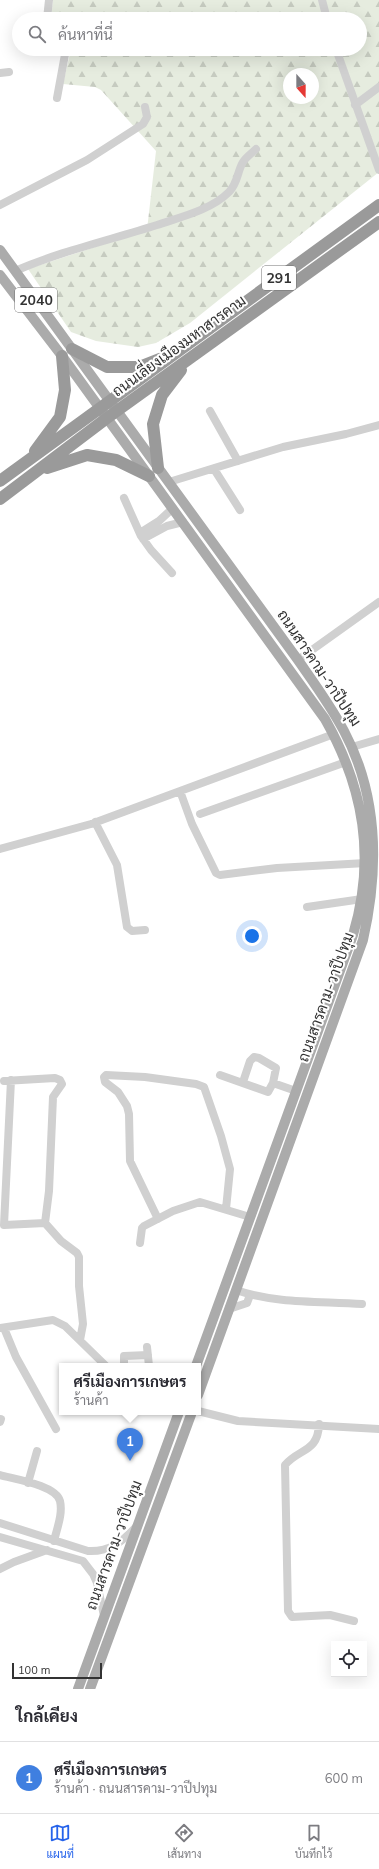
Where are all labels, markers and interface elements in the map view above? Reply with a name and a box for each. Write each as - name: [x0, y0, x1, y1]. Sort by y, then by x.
- search box: [12, 12, 367, 56]
- icon: search: [26, 23, 48, 45]
- text: ค้นหาที่นี่: [58, 25, 113, 44]
- north arrow: [283, 68, 319, 104]
- road number: 291: [262, 266, 296, 290]
- street label: ถนนเลี่ยงเมืองมหาสารคาม: [105, 287, 249, 401]
- road number: 2040: [15, 288, 57, 312]
- street label: ถนนสารคาม-วาปีปทุม: [272, 606, 366, 731]
- your location: [242, 926, 262, 946]
- street label: ถนนสารคาม-วาปีปทุม: [293, 929, 360, 1065]
- popup: [59, 1363, 201, 1415]
- text: ศรีเมืองการเกษตร: [74, 1372, 187, 1391]
- text: ร้านค้า: [74, 1392, 109, 1408]
- pin: 1: [117, 1428, 143, 1461]
- street label: ถนนสารคาม-วาปีปทุม: [81, 1477, 148, 1613]
- map controls: [331, 1641, 367, 1677]
- button: locate: [331, 1641, 367, 1677]
- scale bar: [12, 1661, 102, 1680]
- text: 100 m: [18, 1663, 50, 1677]
- text: ใกล้เคียง: [16, 1705, 78, 1726]
- text: ศรีเมืองการเกษตร: [54, 1760, 167, 1779]
- text: 1: [25, 1770, 33, 1786]
- text: 600 m: [325, 1770, 363, 1786]
- text: ร้านค้า · ถนนสารคาม-วาปีปทุม: [54, 1780, 217, 1796]
- tab: แผนที่: [47, 1822, 74, 1861]
- tab: เส้นทาง: [167, 1822, 202, 1861]
- tab: บันทึกไว้: [295, 1822, 332, 1861]

